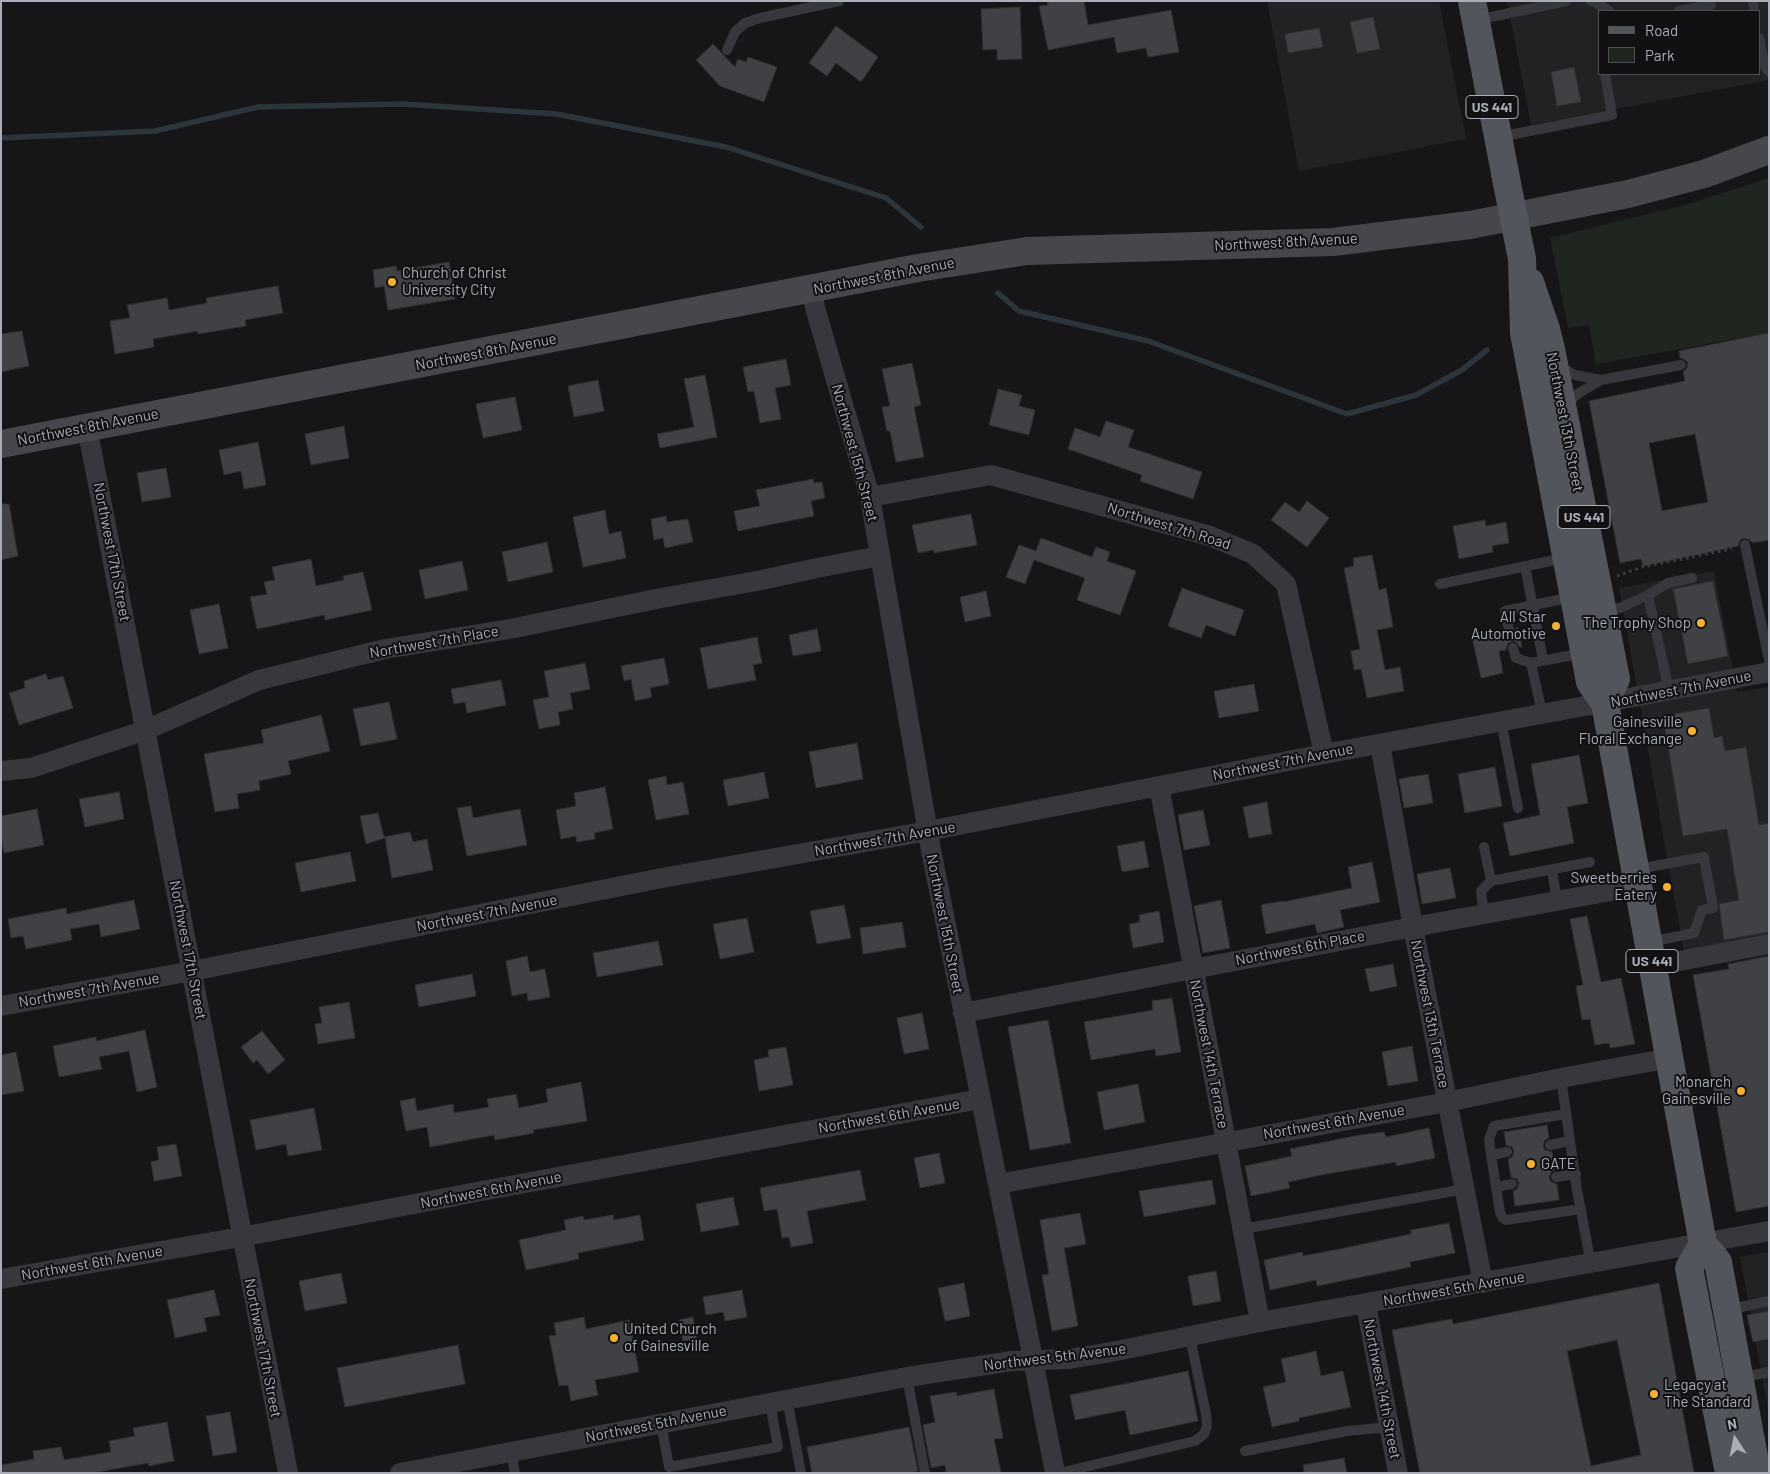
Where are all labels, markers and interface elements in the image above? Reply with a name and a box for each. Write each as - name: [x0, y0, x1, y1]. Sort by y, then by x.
- legend: [1598, 10, 1760, 75]
- text: Road: [1645, 21, 1678, 39]
- text: Park: [1645, 46, 1674, 64]
- road number: US 441: [1466, 95, 1518, 118]
- street label: Northwest 8th Avenue: [1214, 229, 1358, 255]
- street label: Northwest 8th Avenue: [812, 253, 956, 299]
- place label: Church of Christ University City: [402, 264, 507, 299]
- marker: Church of Christ University City: [386, 276, 398, 288]
- street label: Northwest 8th Avenue: [414, 329, 558, 375]
- street label: Northwest 13th Street: [1543, 351, 1587, 493]
- street label: Northwest 15th Street: [828, 382, 882, 524]
- street label: Northwest 8th Avenue: [16, 404, 160, 450]
- street label: Northwest 17th Street: [90, 481, 134, 623]
- street label: Northwest 7th Road: [1105, 499, 1233, 553]
- road number: US 441: [1558, 506, 1610, 528]
- place label: All Star Automotive: [1471, 608, 1546, 643]
- place label: The Trophy Shop: [1583, 614, 1691, 632]
- marker: The Trophy Shop: [1695, 617, 1707, 629]
- marker: All Star Automotive: [1550, 620, 1562, 632]
- street label: Northwest 7th Place: [368, 622, 500, 662]
- street label: Northwest 7th Avenue: [1609, 667, 1753, 711]
- place label: Gainesville Floral Exchange: [1579, 713, 1682, 748]
- marker: Gainesville Floral Exchange: [1686, 725, 1698, 737]
- street label: Northwest 7th Avenue: [1211, 740, 1355, 784]
- street label: Northwest 7th Avenue: [813, 818, 957, 860]
- street label: Northwest 15th Street: [923, 853, 967, 995]
- place label: Sweetberries Eatery: [1570, 869, 1657, 904]
- street label: Northwest 17th Street: [166, 879, 210, 1021]
- marker: Sweetberries Eatery: [1661, 881, 1673, 893]
- street label: Northwest 7th Avenue: [415, 891, 559, 935]
- street label: Northwest 6th Place: [1234, 927, 1366, 969]
- street label: Northwest 13th Terrace: [1407, 938, 1453, 1090]
- road number: US 441: [1626, 949, 1678, 972]
- street label: Northwest 7th Avenue: [17, 969, 161, 1011]
- street label: Northwest 14th Terrace: [1186, 978, 1232, 1130]
- place label: Monarch Gainesville: [1662, 1073, 1731, 1108]
- marker: Monarch Gainesville: [1735, 1085, 1747, 1097]
- street label: Northwest 6th Avenue: [817, 1095, 961, 1137]
- street label: Northwest 6th Avenue: [1262, 1101, 1406, 1143]
- place label: GATE: [1541, 1155, 1576, 1173]
- marker: GATE: [1525, 1158, 1537, 1170]
- street label: Northwest 6th Avenue: [419, 1167, 563, 1213]
- street label: Northwest 6th Avenue: [20, 1242, 164, 1284]
- street label: Northwest 5th Avenue: [1382, 1268, 1526, 1310]
- street label: Northwest 17th Street: [241, 1277, 285, 1419]
- street label: Northwest 14th Street: [1360, 1317, 1404, 1461]
- place label: United Church of Gainesville: [624, 1320, 717, 1355]
- marker: United Church of Gainesville: [608, 1332, 620, 1344]
- street label: Northwest 5th Avenue: [983, 1339, 1127, 1375]
- place label: Legacy at The Standard: [1664, 1376, 1751, 1411]
- marker: Legacy at The Standard: [1648, 1388, 1660, 1400]
- street label: Northwest 5th Avenue: [584, 1401, 728, 1447]
- north arrow: [1710, 1414, 1760, 1464]
- text: N: [1726, 1415, 1738, 1433]

